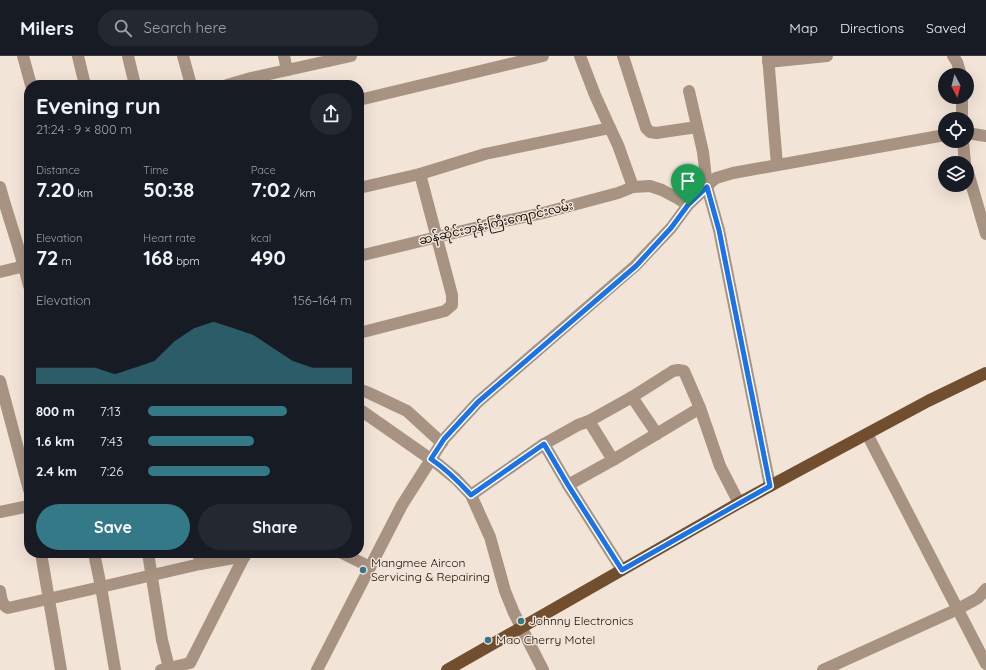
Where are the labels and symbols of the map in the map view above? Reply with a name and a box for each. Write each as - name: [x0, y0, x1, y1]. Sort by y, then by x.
- north arrow: [938, 68, 974, 104]
- pin: [671, 164, 705, 205]
- street label: ဆန်ဆိုင်းဘုန်းကြီးကျောင်းလမ်း: [417, 196, 575, 251]
- place label: Mangmee Aircon Servicing & Repairing: [371, 555, 490, 584]
- marker: Mangmee Aircon Servicing & Repairing: [358, 565, 368, 575]
- place label: Johnny Electronics: [529, 613, 634, 628]
- marker: Johnny Electronics: [516, 616, 526, 626]
- place label: Mao Cherry Motel: [496, 632, 595, 647]
- marker: Mao Cherry Motel: [483, 635, 493, 645]

